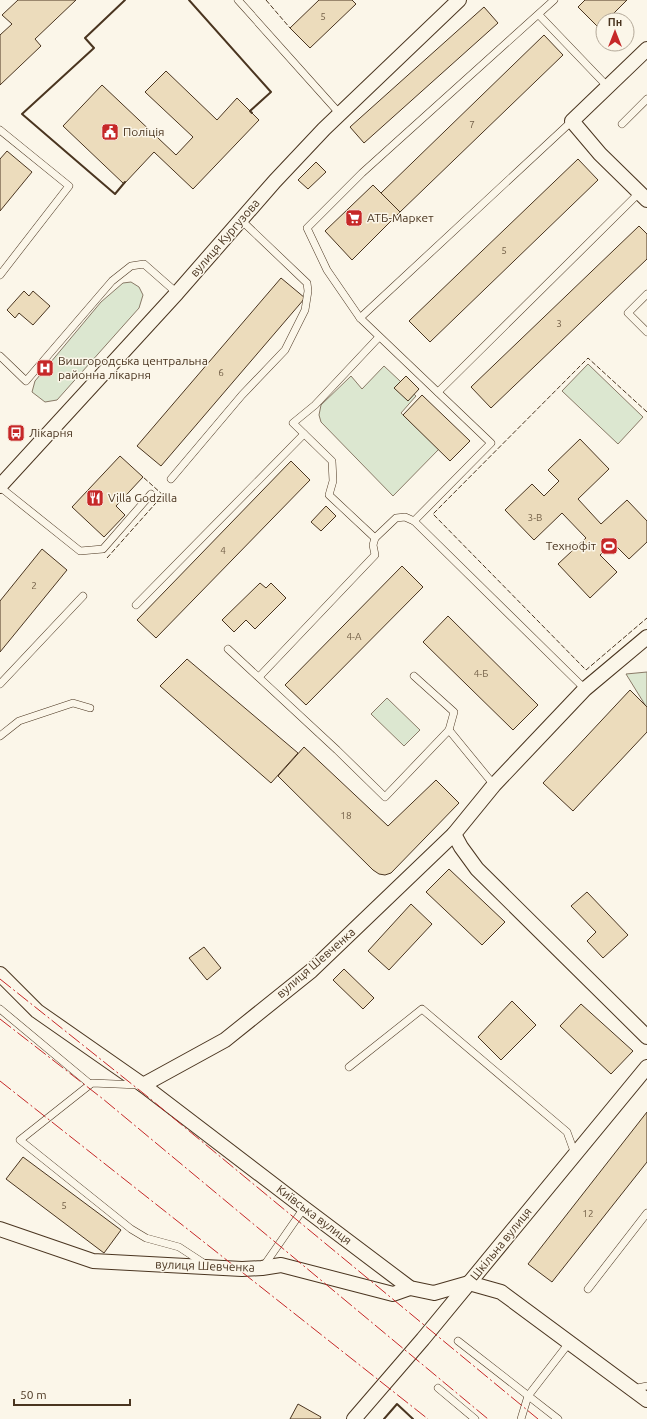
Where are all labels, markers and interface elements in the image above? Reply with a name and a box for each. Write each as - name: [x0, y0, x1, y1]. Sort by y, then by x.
- house number: 5: [320, 11, 326, 22]
- north arrow: [595, 12, 635, 52]
- text: Пн: [608, 16, 622, 28]
- house number: 7: [469, 119, 475, 130]
- public building icon: Поліція: [100, 122, 120, 142]
- place label: Поліція: [123, 125, 165, 138]
- street label: вулиця Кургузова: [187, 196, 262, 279]
- supermarket icon: АТБ-Маркет: [344, 208, 364, 228]
- place label: АТБ-Маркет: [367, 211, 434, 224]
- house number: 5: [501, 245, 507, 256]
- house number: 3: [556, 318, 562, 329]
- place label: Вишгородська центральна районна лікарня: [58, 354, 208, 381]
- hospital icon: Вишгородська центральна районна лікарня: [35, 358, 55, 378]
- house number: 6: [218, 367, 224, 378]
- bus stop icon: Лікарня: [6, 423, 26, 443]
- place label: Лікарня: [29, 426, 73, 439]
- restaurant icon: Villa Godzilla: [85, 488, 105, 508]
- place label: Villa Godzilla: [108, 491, 177, 504]
- house number: 3-В: [528, 512, 542, 523]
- sports icon: Технофіт: [599, 536, 619, 556]
- place label: Технофіт: [546, 539, 597, 552]
- house number: 4: [220, 545, 226, 556]
- house number: 2: [31, 580, 37, 591]
- house number: 4-А: [346, 631, 362, 642]
- house number: 4-Б: [474, 668, 488, 679]
- house number: 18: [340, 810, 352, 821]
- street label: вулиця Шевченка: [274, 925, 358, 1000]
- street label: Київська вулиця: [274, 1182, 354, 1247]
- house number: 5: [61, 1200, 67, 1211]
- street label: Шкільна вулиця: [467, 1205, 534, 1283]
- house number: 12: [582, 1208, 594, 1219]
- street label: вулиця Шевченка: [155, 1257, 255, 1274]
- scale bar: [14, 1381, 130, 1407]
- text: 50 m: [20, 1388, 47, 1401]

